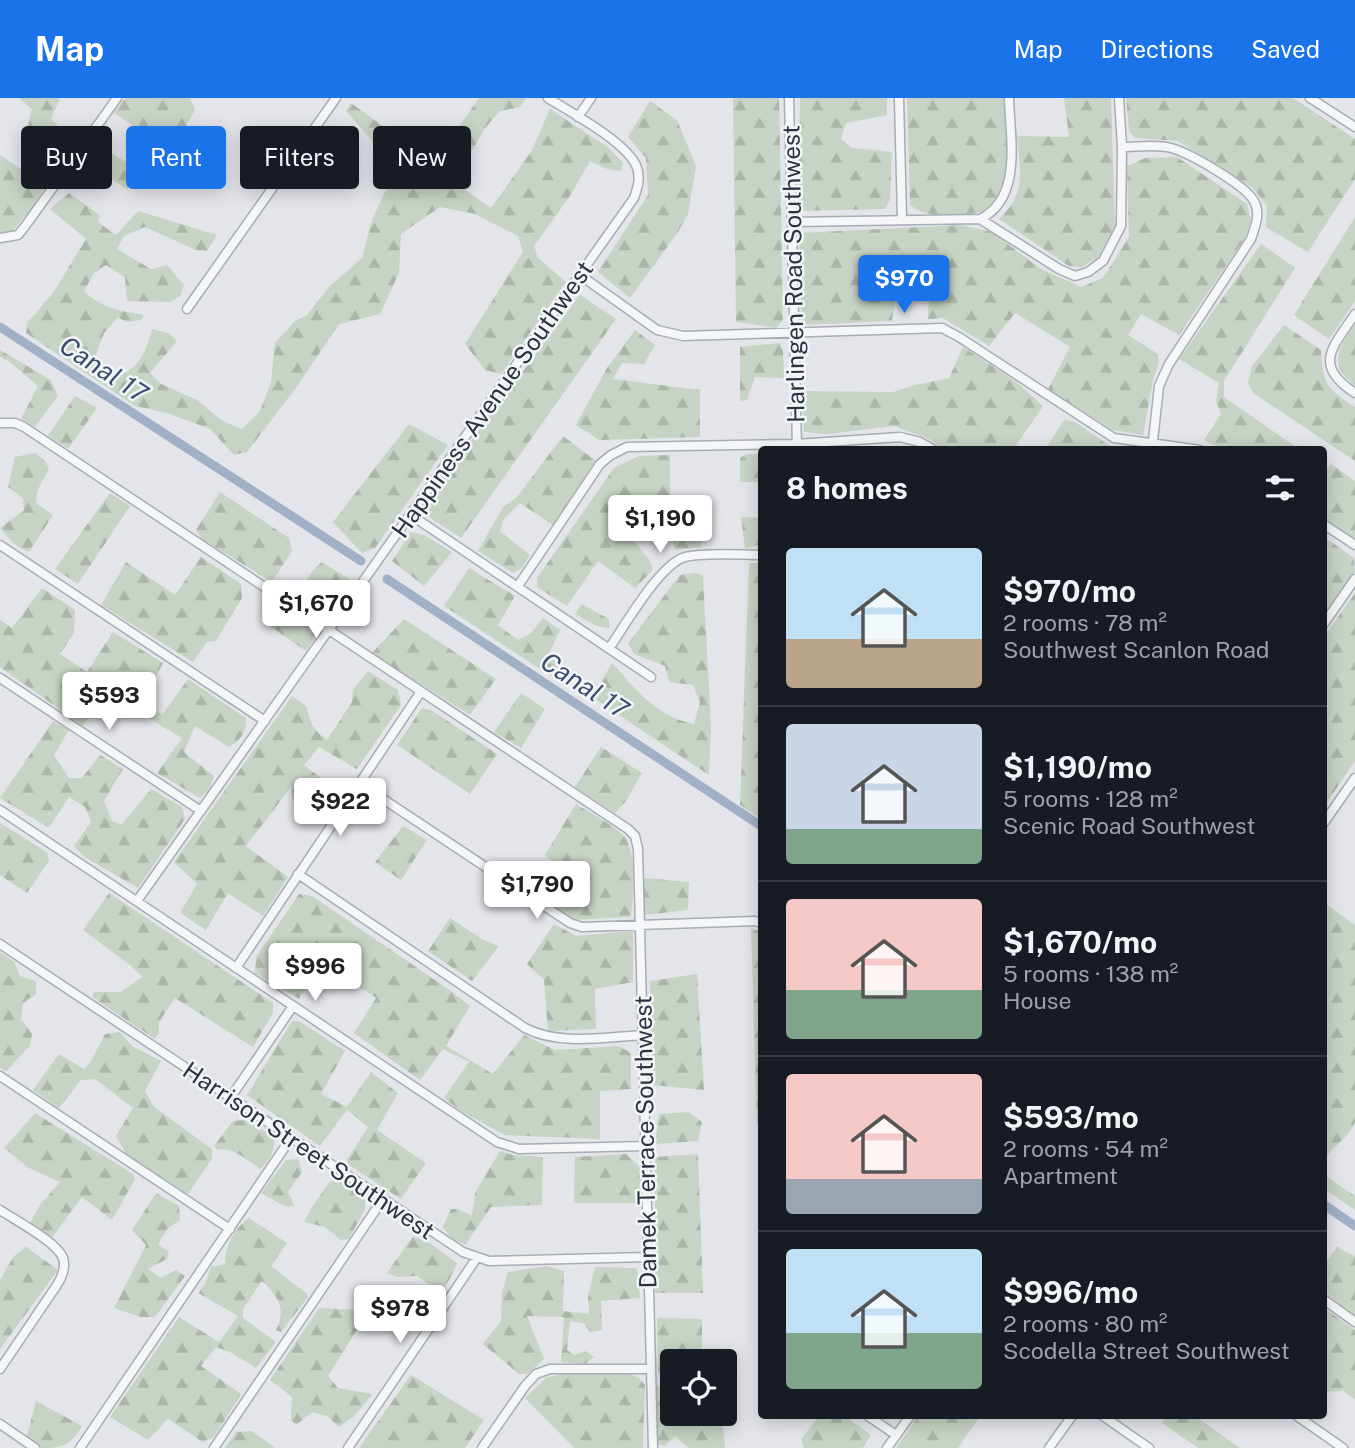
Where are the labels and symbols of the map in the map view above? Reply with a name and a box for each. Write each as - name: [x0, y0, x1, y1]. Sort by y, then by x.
- street label: Harlingen Road Southwest: [776, 125, 810, 423]
- street label: Happiness Avenue Southwest: [386, 255, 598, 543]
- pin: $970: [863, 256, 945, 315]
- water label: Canal 17: [54, 329, 155, 409]
- pin: $1,190: [603, 496, 717, 555]
- pin: $1,670: [259, 580, 373, 640]
- water label: Canal 17: [535, 645, 636, 725]
- pin: $593: [68, 672, 150, 732]
- pin: $922: [299, 778, 381, 838]
- pin: $1,790: [480, 862, 594, 921]
- pin: $996: [274, 944, 356, 1003]
- street label: Damek Terrace Southwest: [628, 995, 662, 1289]
- street label: Harrison Street Southwest: [178, 1055, 440, 1245]
- pin: $978: [359, 1286, 441, 1345]

